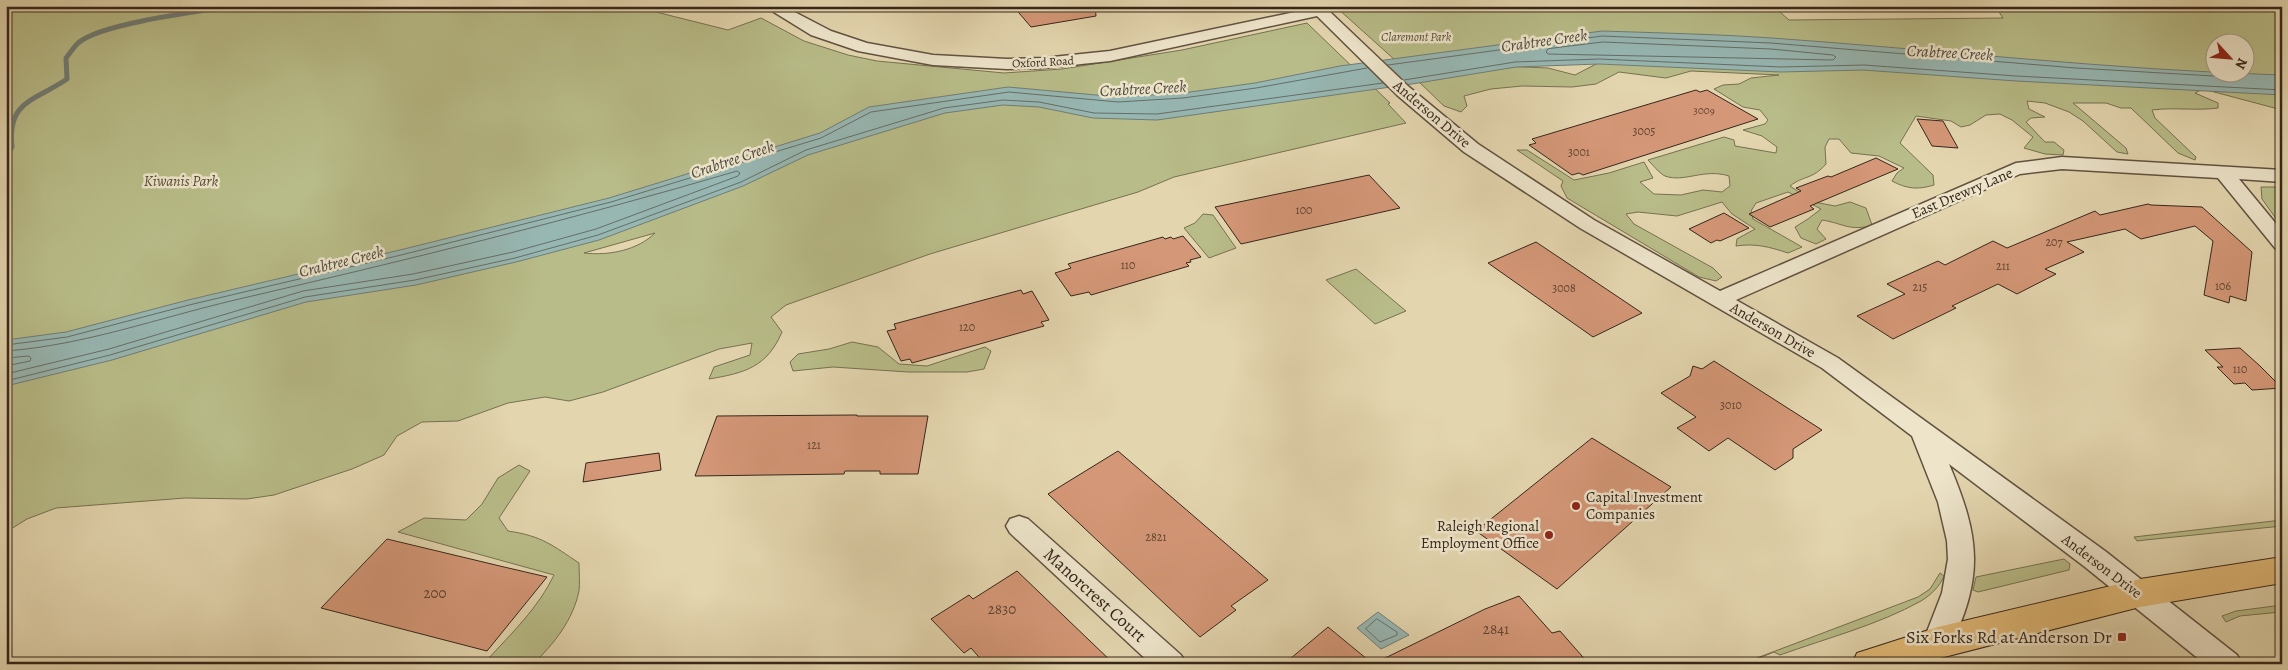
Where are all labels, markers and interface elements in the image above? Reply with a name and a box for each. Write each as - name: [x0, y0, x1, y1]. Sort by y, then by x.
- water label: Crabtree Creek: [1500, 24, 1589, 58]
- park label: Claremont Park: [1381, 29, 1452, 45]
- north arrow: [2206, 32, 2256, 82]
- water label: Crabtree Creek: [1906, 40, 1994, 66]
- street label: Oxford Road: [1012, 52, 1075, 72]
- text: N: [2230, 55, 2252, 72]
- street label: Anderson Drive: [1388, 75, 1475, 153]
- water label: Crabtree Creek: [1099, 76, 1187, 102]
- house number: 3009: [1693, 103, 1715, 118]
- house number: 3005: [1633, 123, 1655, 139]
- water label: Crabtree Creek: [688, 135, 777, 184]
- house number: 3001: [1568, 144, 1590, 160]
- street label: East Drewry Lane: [1908, 163, 2016, 223]
- park label: Kiwanis Park: [144, 171, 218, 191]
- house number: 100: [1296, 202, 1312, 218]
- house number: 207: [2045, 234, 2064, 250]
- water label: Crabtree Creek: [297, 241, 386, 283]
- house number: 110: [1121, 257, 1135, 273]
- house number: 211: [1996, 258, 2010, 274]
- house number: 106: [2215, 278, 2231, 294]
- house number: 215: [1913, 279, 1927, 295]
- house number: 3008: [1552, 280, 1576, 296]
- street label: Anderson Drive: [1726, 297, 1820, 363]
- house number: 120: [959, 319, 975, 335]
- house number: 110: [2233, 361, 2247, 377]
- house number: 3010: [1720, 397, 1742, 413]
- house number: 121: [807, 437, 821, 453]
- place label: Capital Investment Companies: [1586, 487, 1703, 524]
- marker: Capital Investment Companies: [1570, 500, 1582, 512]
- place label: Raleigh Regional Employment Office: [1421, 516, 1539, 553]
- house number: 2821: [1145, 529, 1167, 545]
- marker: Raleigh Regional Employment Office: [1543, 529, 1555, 541]
- street label: Anderson Drive: [2057, 529, 2146, 603]
- street label: Manorcrest Court: [1038, 542, 1152, 648]
- house number: 200: [423, 583, 447, 603]
- house number: 2830: [988, 599, 1016, 619]
- house number: 2841: [1483, 619, 1509, 639]
- place label: Six Forks Rd at Anderson Dr: [1906, 625, 2112, 649]
- marker: Six Forks Rd at Anderson Dr: [2116, 631, 2128, 643]

